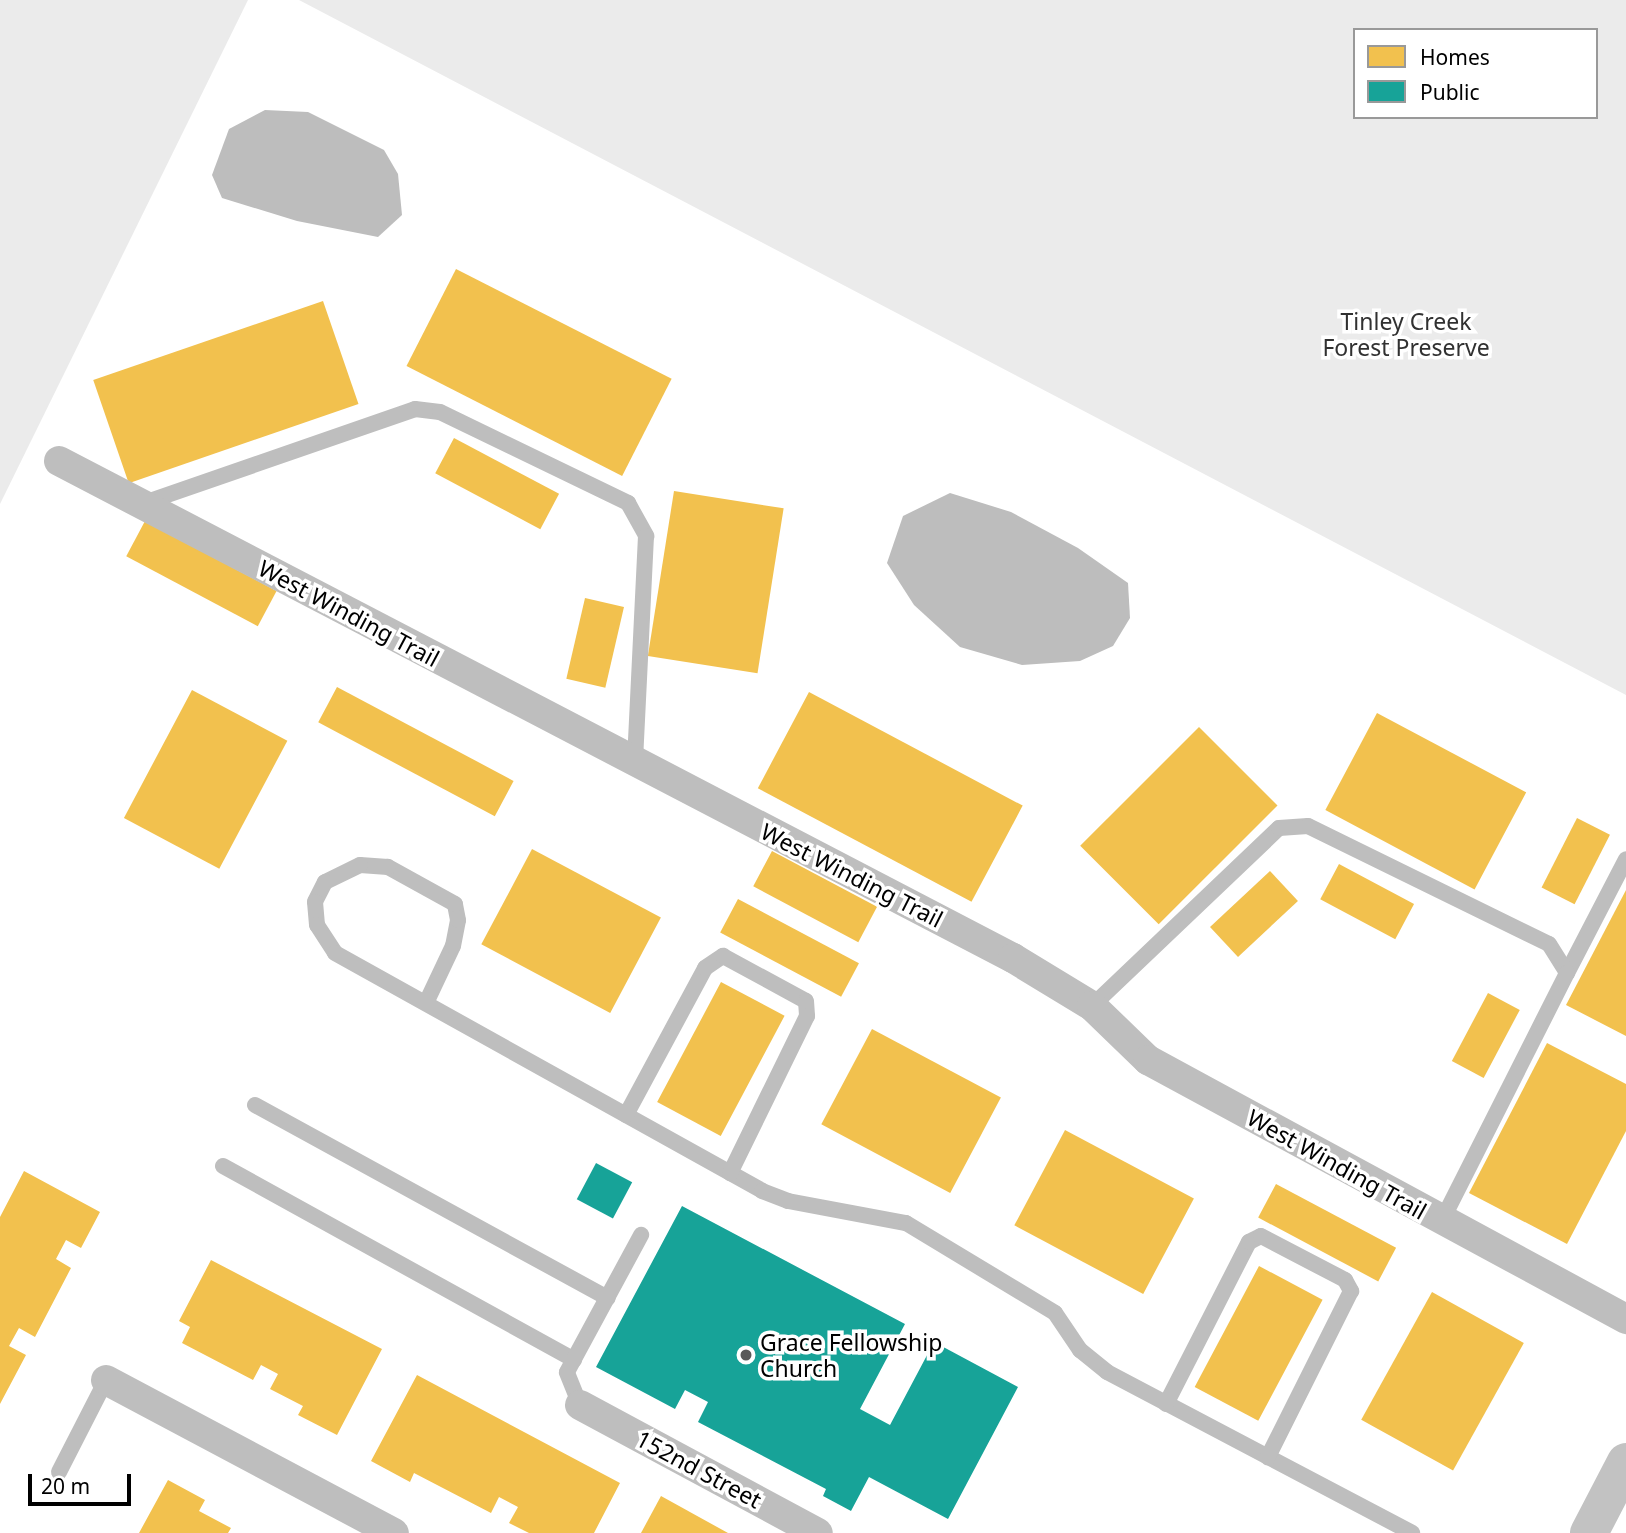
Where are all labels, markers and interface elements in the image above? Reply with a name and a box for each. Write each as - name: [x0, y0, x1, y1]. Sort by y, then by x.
- legend: [1353, 28, 1598, 119]
- text: Homes: [1420, 43, 1490, 71]
- text: Public: [1420, 78, 1480, 106]
- park label: Tinley Creek Forest Preserve: [1322, 307, 1490, 361]
- street label: West Winding Trail: [254, 554, 444, 672]
- street label: West Winding Trail: [756, 817, 948, 933]
- street label: West Winding Trail: [1243, 1103, 1431, 1225]
- place label: Grace Fellowship Church: [760, 1328, 942, 1382]
- marker: Grace Fellowship Church: [738, 1347, 754, 1363]
- street label: 152nd Street: [632, 1424, 766, 1514]
- scale bar: [32, 1460, 135, 1504]
- text: 20 m: [41, 1472, 90, 1500]

